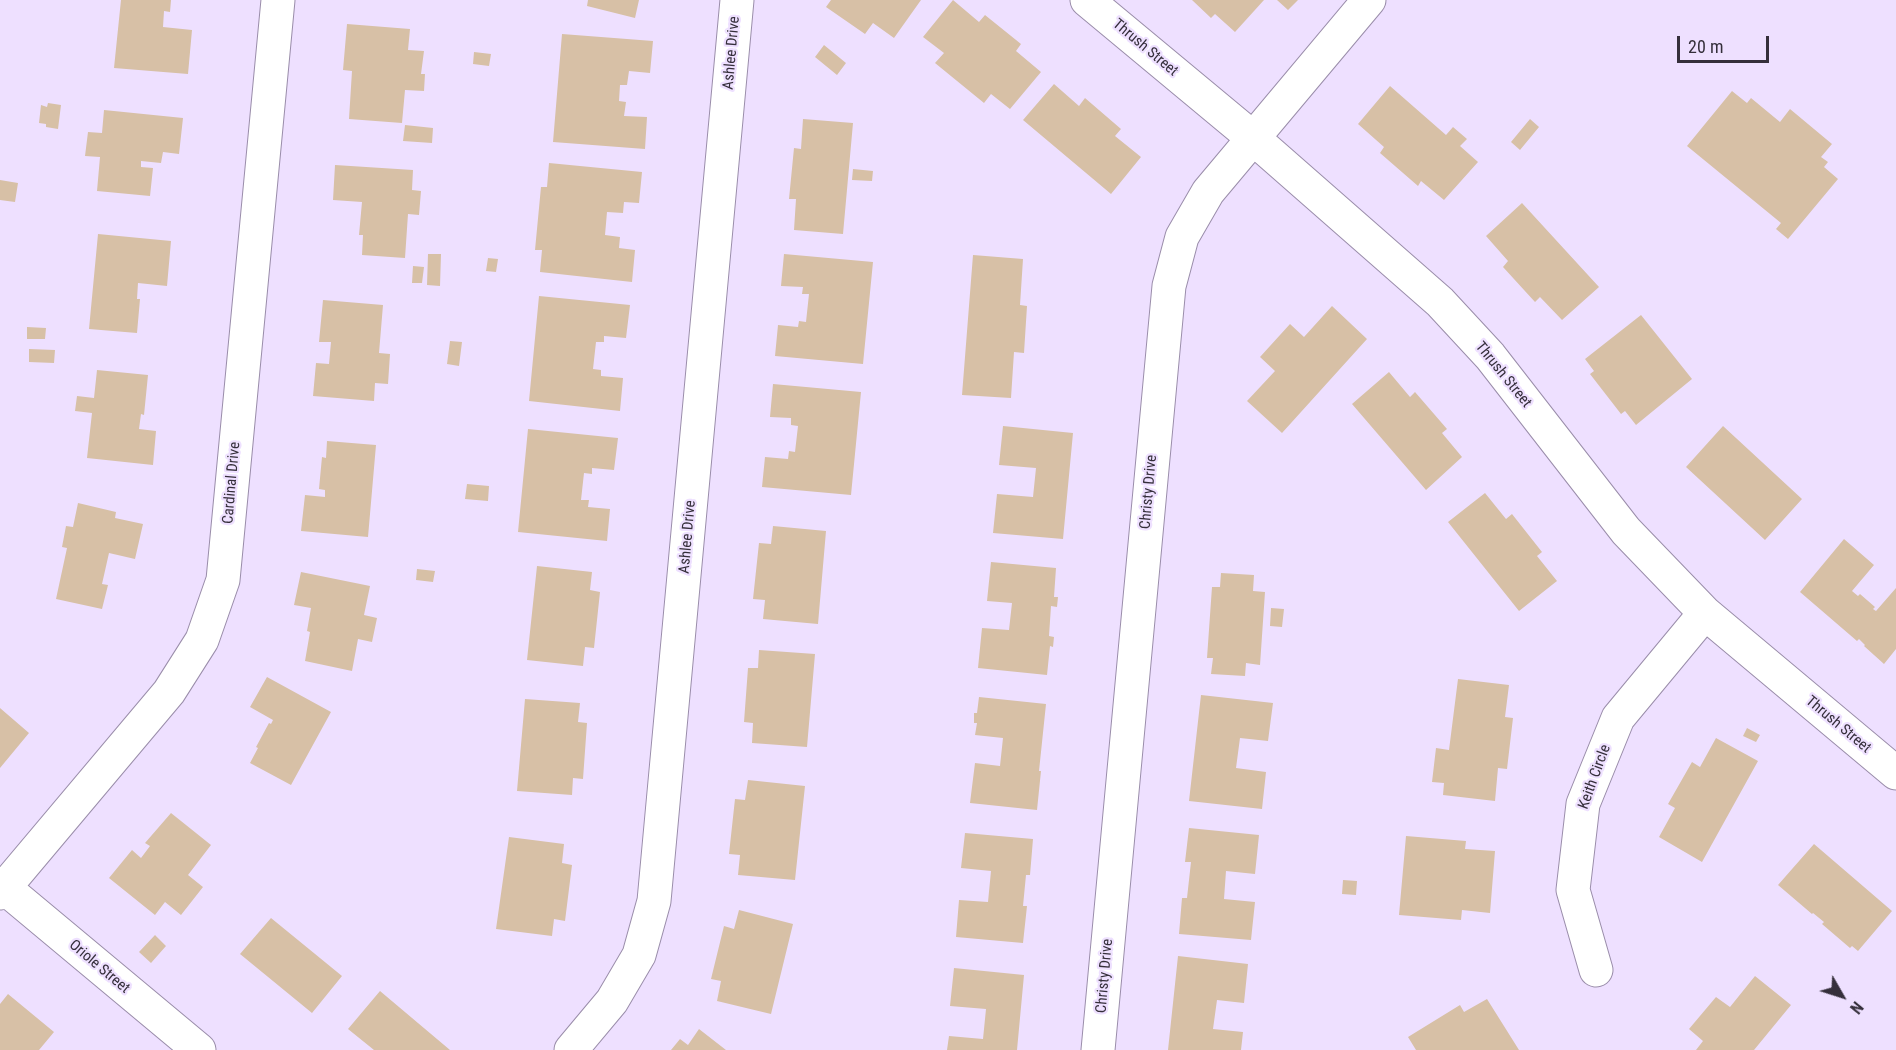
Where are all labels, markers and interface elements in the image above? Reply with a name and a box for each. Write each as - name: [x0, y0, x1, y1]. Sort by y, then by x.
- street label: Ashlee Drive: [720, 16, 744, 90]
- street label: Thrush Street: [1109, 16, 1181, 80]
- scale bar: [1680, 24, 1772, 62]
- text: 20 m: [1688, 36, 1723, 57]
- street label: Thrush Street: [1471, 338, 1535, 412]
- street label: Cardinal Drive: [219, 441, 245, 525]
- street label: Christy Drive: [1137, 454, 1161, 530]
- street label: Ashlee Drive: [676, 500, 700, 574]
- street label: Thrush Street: [1802, 693, 1874, 757]
- street label: Keith Circle: [1575, 742, 1615, 812]
- street label: Oriole Street: [65, 936, 133, 998]
- street label: Christy Drive: [1093, 938, 1117, 1014]
- north arrow: [1812, 966, 1872, 1026]
- text: N: [1846, 998, 1867, 1017]

